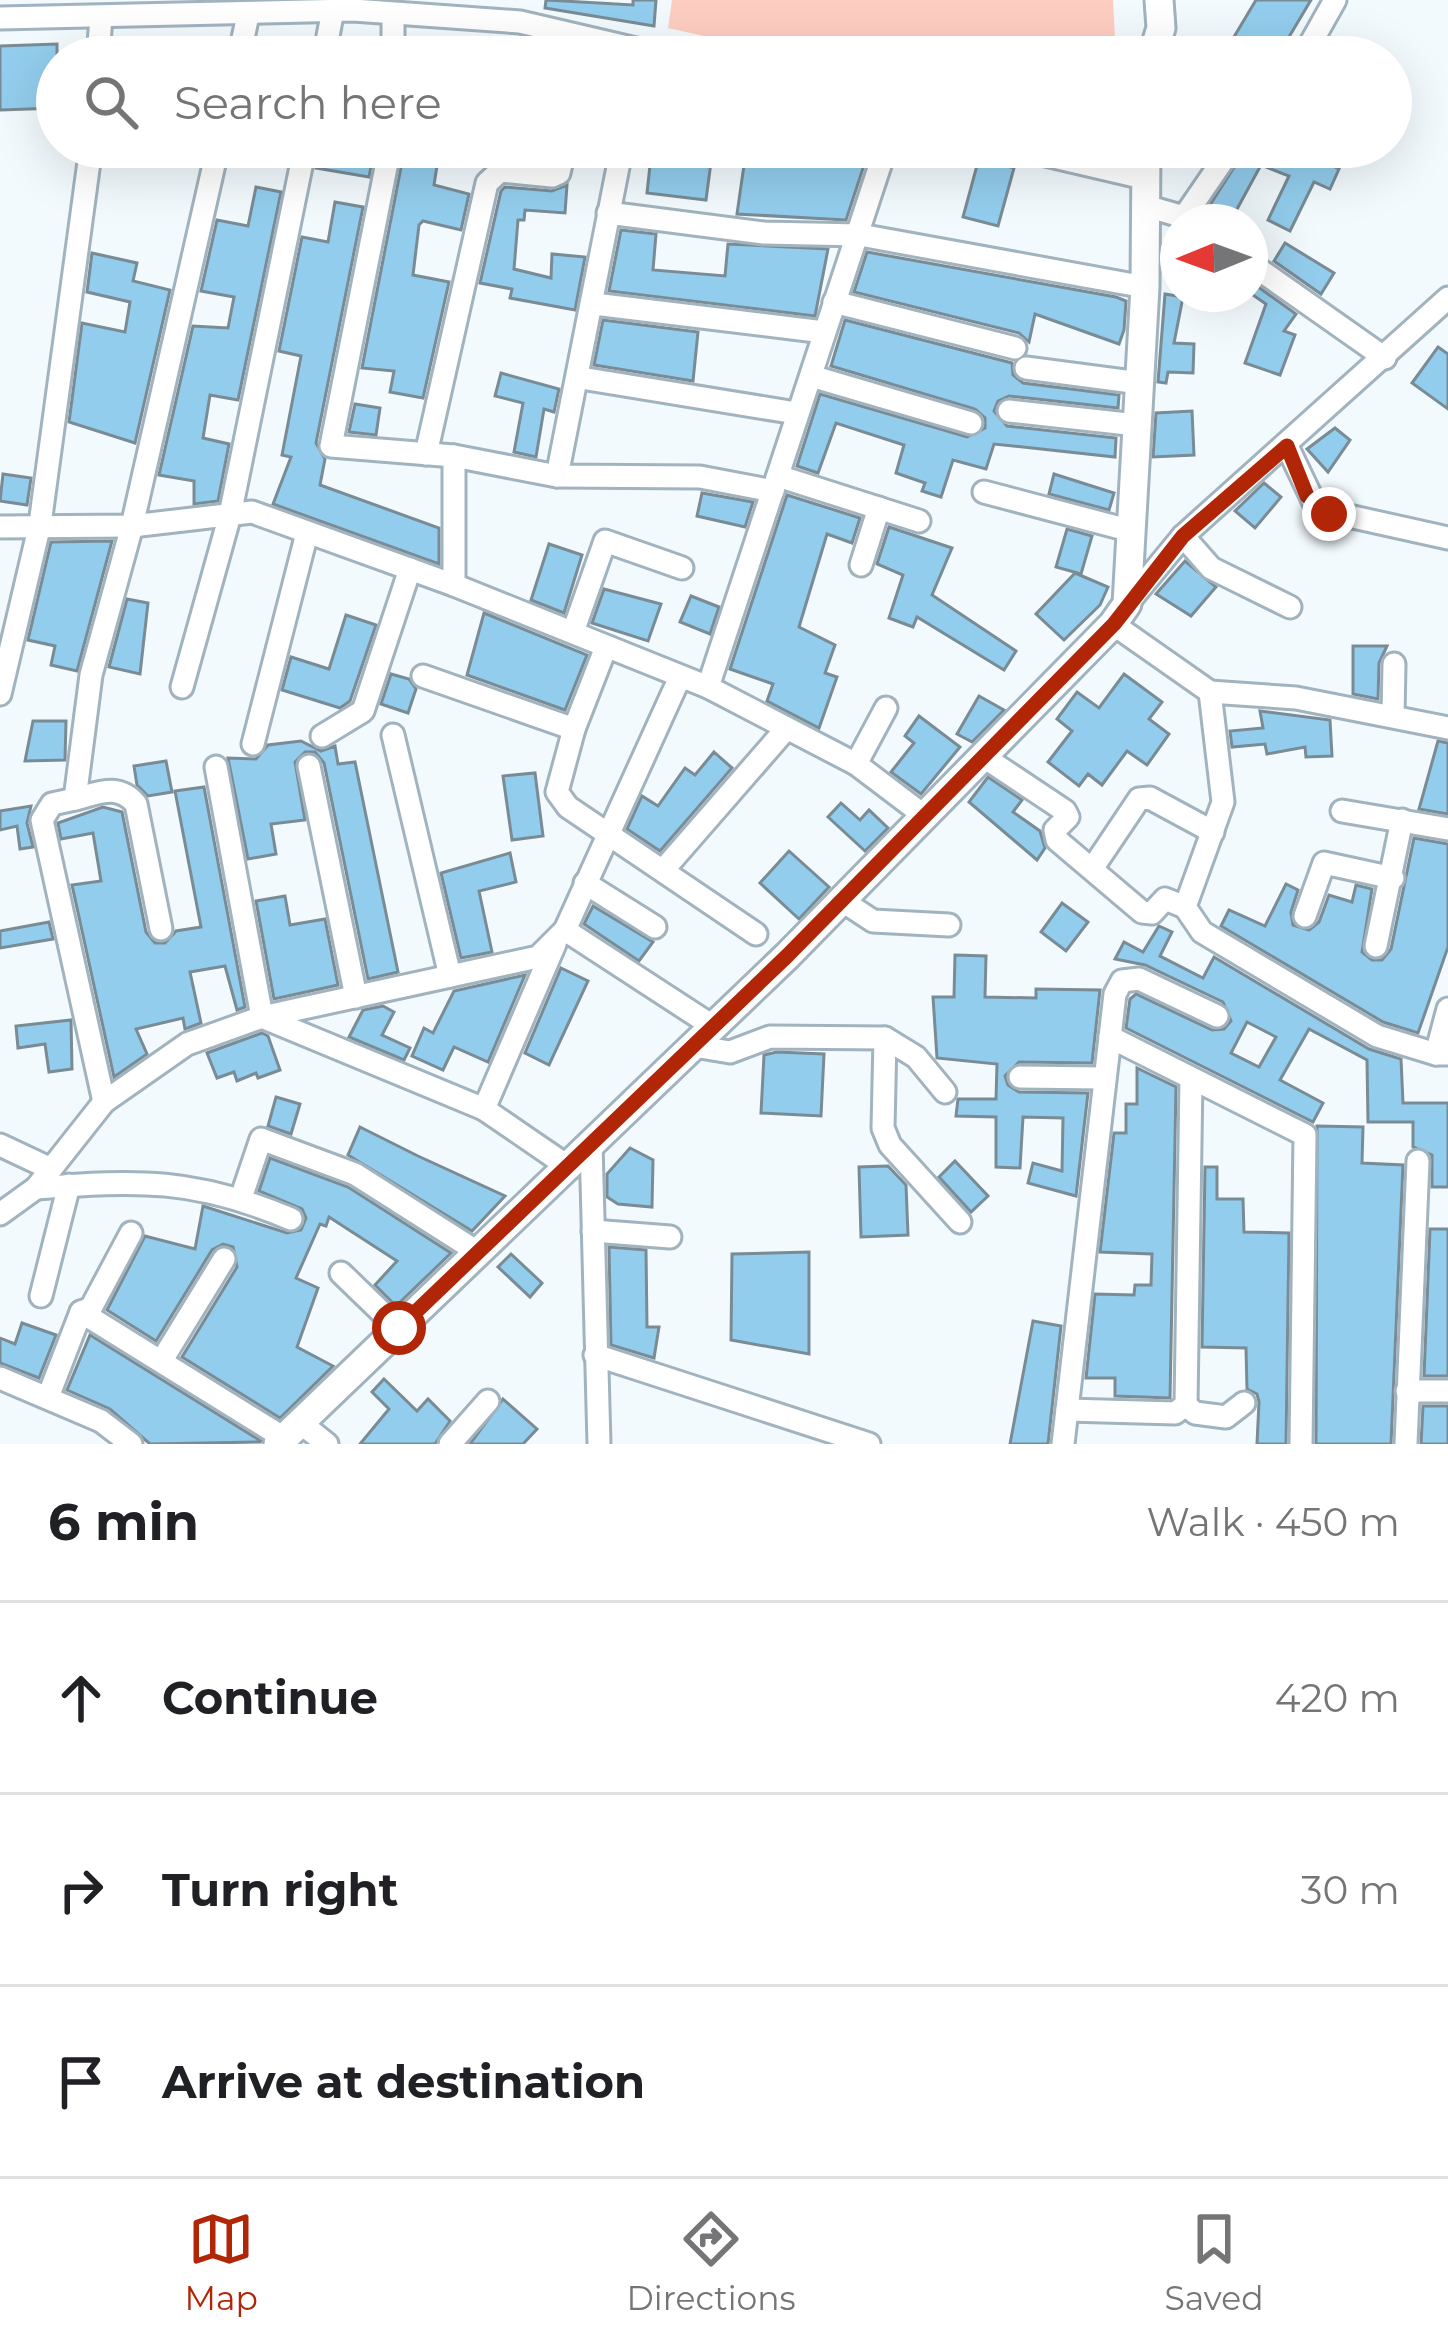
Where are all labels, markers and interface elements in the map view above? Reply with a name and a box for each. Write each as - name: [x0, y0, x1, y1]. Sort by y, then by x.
- search box: [36, 36, 1412, 168]
- icon: search: [78, 69, 144, 135]
- text: Search here: [174, 75, 442, 130]
- north arrow: [1160, 204, 1268, 312]
- route end: [1302, 487, 1356, 541]
- route start: [372, 1301, 426, 1355]
- text: 6 min: [48, 1491, 199, 1553]
- text: Walk · 450 m: [1147, 1498, 1400, 1546]
- icon: ahead: [48, 1665, 114, 1731]
- text: Continue: [162, 1670, 378, 1725]
- text: 420 m: [1275, 1674, 1400, 1722]
- icon: right: [48, 1857, 114, 1923]
- text: Turn right: [162, 1862, 398, 1917]
- text: 30 m: [1301, 1866, 1400, 1914]
- icon: arrive: [48, 2049, 114, 2115]
- text: Arrive at destination: [162, 2054, 645, 2109]
- tab: Map: [184, 2206, 258, 2318]
- tab: Directions: [627, 2206, 796, 2318]
- tab: Saved: [1164, 2206, 1264, 2318]

